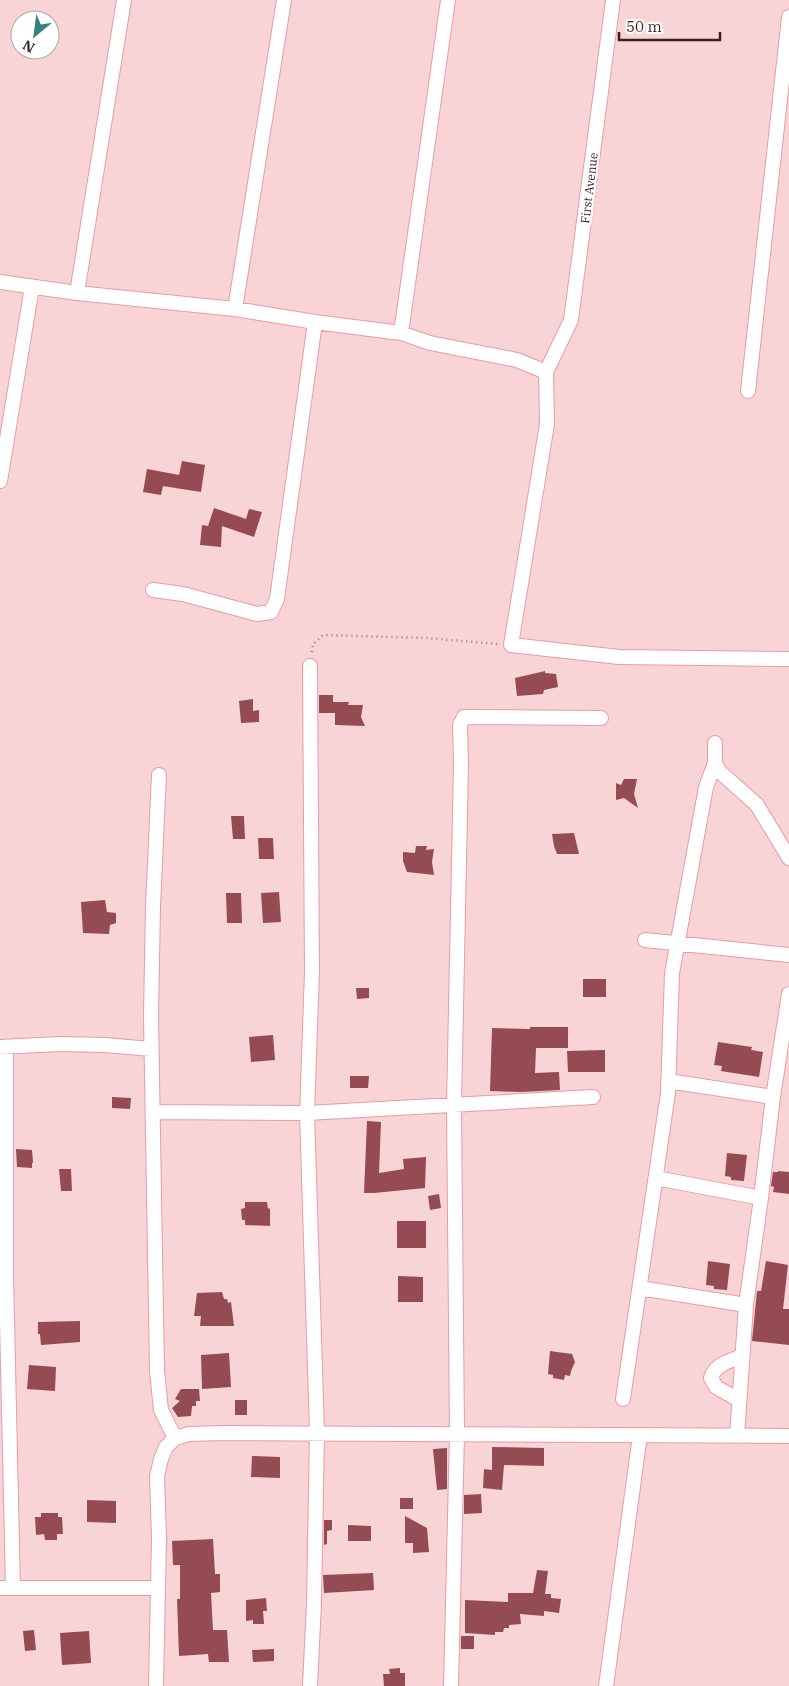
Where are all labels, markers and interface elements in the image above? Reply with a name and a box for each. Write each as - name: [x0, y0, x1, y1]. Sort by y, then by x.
- north arrow: [10, 10, 60, 60]
- scale bar: [619, 10, 720, 42]
- text: 50 m: [626, 17, 662, 36]
- text: N: [19, 36, 38, 57]
- street label: First Avenue: [577, 152, 601, 224]

